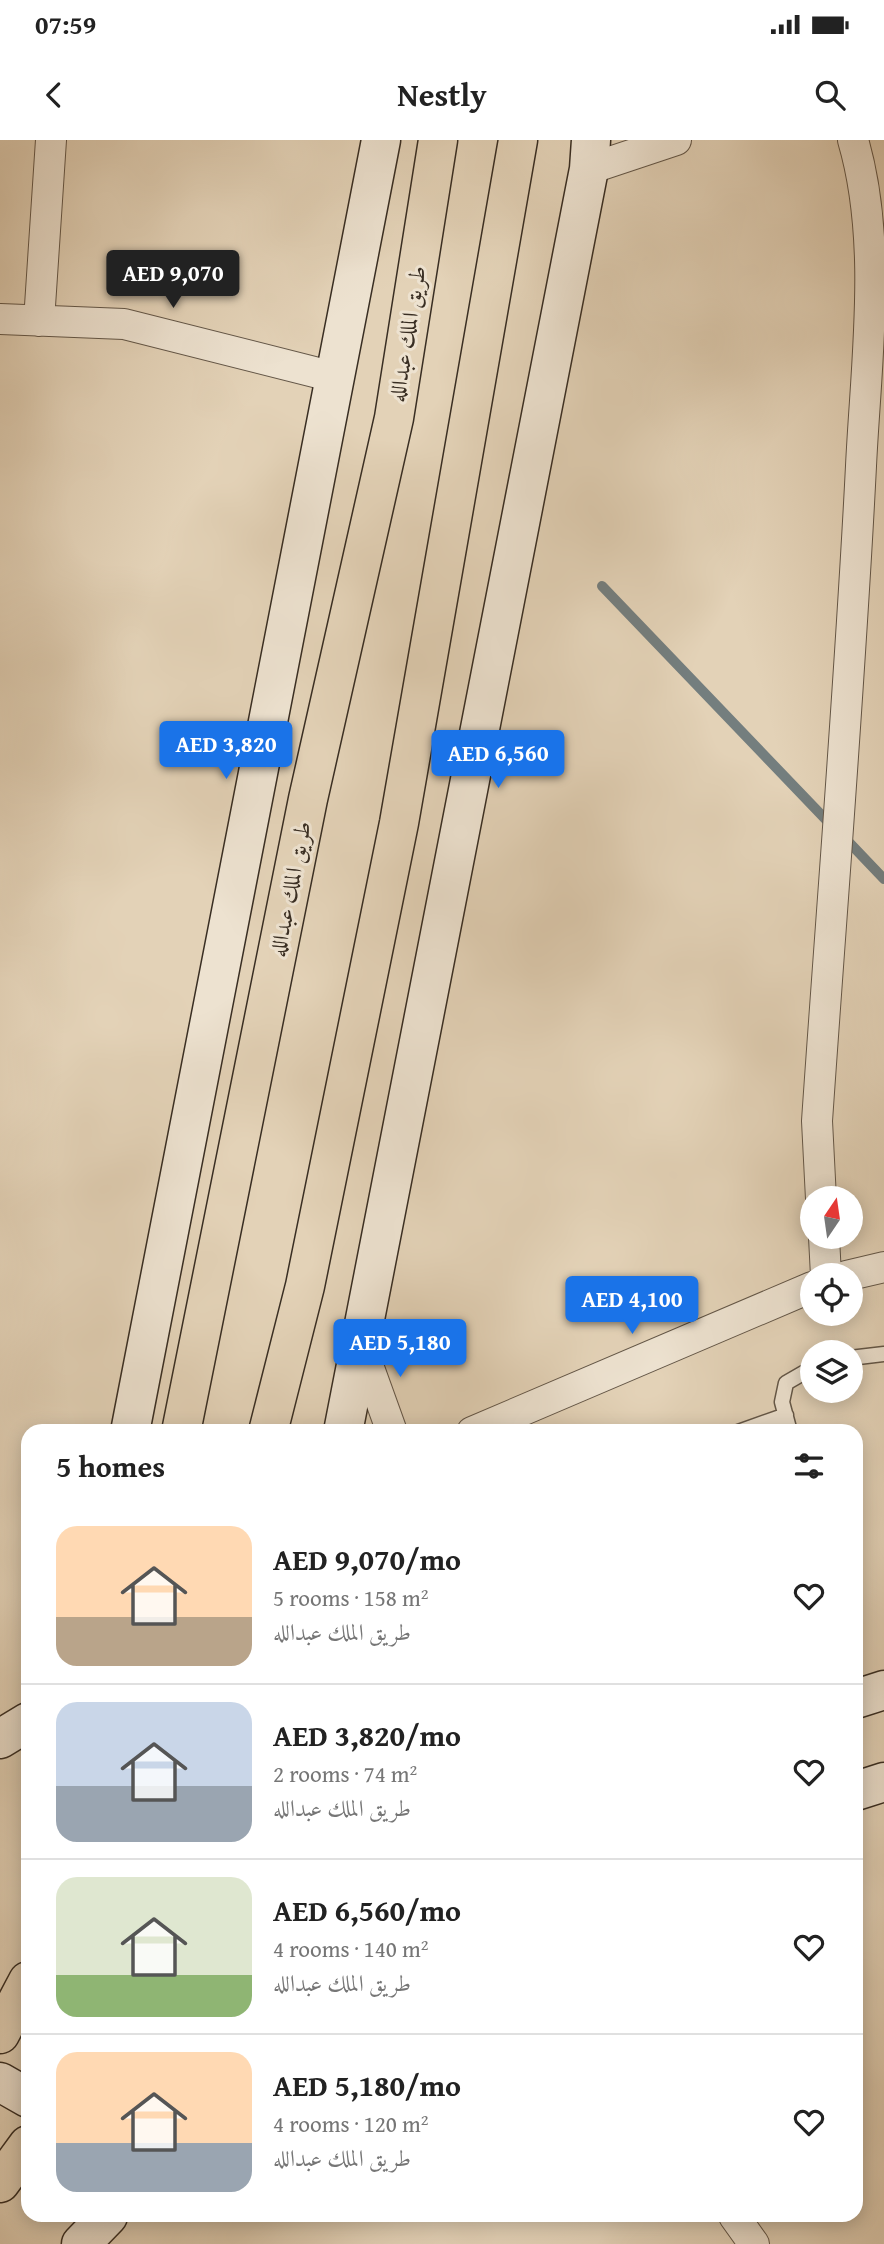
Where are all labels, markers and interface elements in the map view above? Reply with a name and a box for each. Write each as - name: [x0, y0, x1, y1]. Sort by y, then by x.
- text: 07:59: [35, 5, 96, 44]
- text: Nestly: [397, 71, 487, 118]
- icon: back: [35, 76, 73, 114]
- icon: search: [811, 76, 849, 114]
- pin: AED 9,070: [93, 250, 253, 310]
- text: AED 9,070: [122, 256, 224, 289]
- street label: طريق الملك عبدالله: [379, 263, 434, 405]
- pin: AED 3,820: [146, 722, 306, 781]
- text: AED 3,820: [175, 727, 277, 760]
- pin: AED 6,560: [418, 730, 578, 790]
- text: AED 6,560: [447, 736, 549, 769]
- street label: طريق الملك عبدالله: [260, 818, 319, 960]
- north arrow: [800, 1186, 863, 1250]
- map controls: [800, 1186, 863, 1403]
- button: locate: [800, 1263, 863, 1326]
- pin: AED 4,100: [552, 1276, 712, 1336]
- text: AED 4,100: [581, 1282, 683, 1315]
- pin: AED 5,180: [320, 1320, 480, 1379]
- text: AED 5,180: [349, 1325, 451, 1358]
- button: layers: [800, 1340, 863, 1403]
- text: 5 homes: [56, 1444, 165, 1488]
- icon: filters: [790, 1447, 828, 1485]
- text: AED 9,070/mo: [273, 1537, 461, 1581]
- icon: home: [112, 1554, 196, 1638]
- icon: heart: [790, 1577, 828, 1615]
- text: 5 rooms · 158 m²: [273, 1581, 428, 1614]
- text: طريق الملك عبدالله: [273, 1615, 411, 1648]
- text: AED 3,820/mo: [273, 1713, 461, 1757]
- icon: home: [112, 1730, 196, 1814]
- icon: heart: [790, 1753, 828, 1791]
- text: 2 rooms · 74 m²: [273, 1757, 417, 1790]
- text: طريق الملك عبدالله: [273, 1791, 411, 1824]
- text: AED 6,560/mo: [273, 1888, 461, 1932]
- icon: home: [112, 1905, 196, 1989]
- icon: heart: [790, 1928, 828, 1966]
- text: 4 rooms · 140 m²: [273, 1932, 428, 1965]
- text: طريق الملك عبدالله: [273, 1966, 411, 1999]
- text: AED 5,180/mo: [273, 2063, 461, 2107]
- icon: home: [112, 2080, 196, 2164]
- icon: heart: [790, 2103, 828, 2141]
- text: 4 rooms · 120 m²: [273, 2107, 428, 2140]
- text: طريق الملك عبدالله: [273, 2141, 411, 2174]

